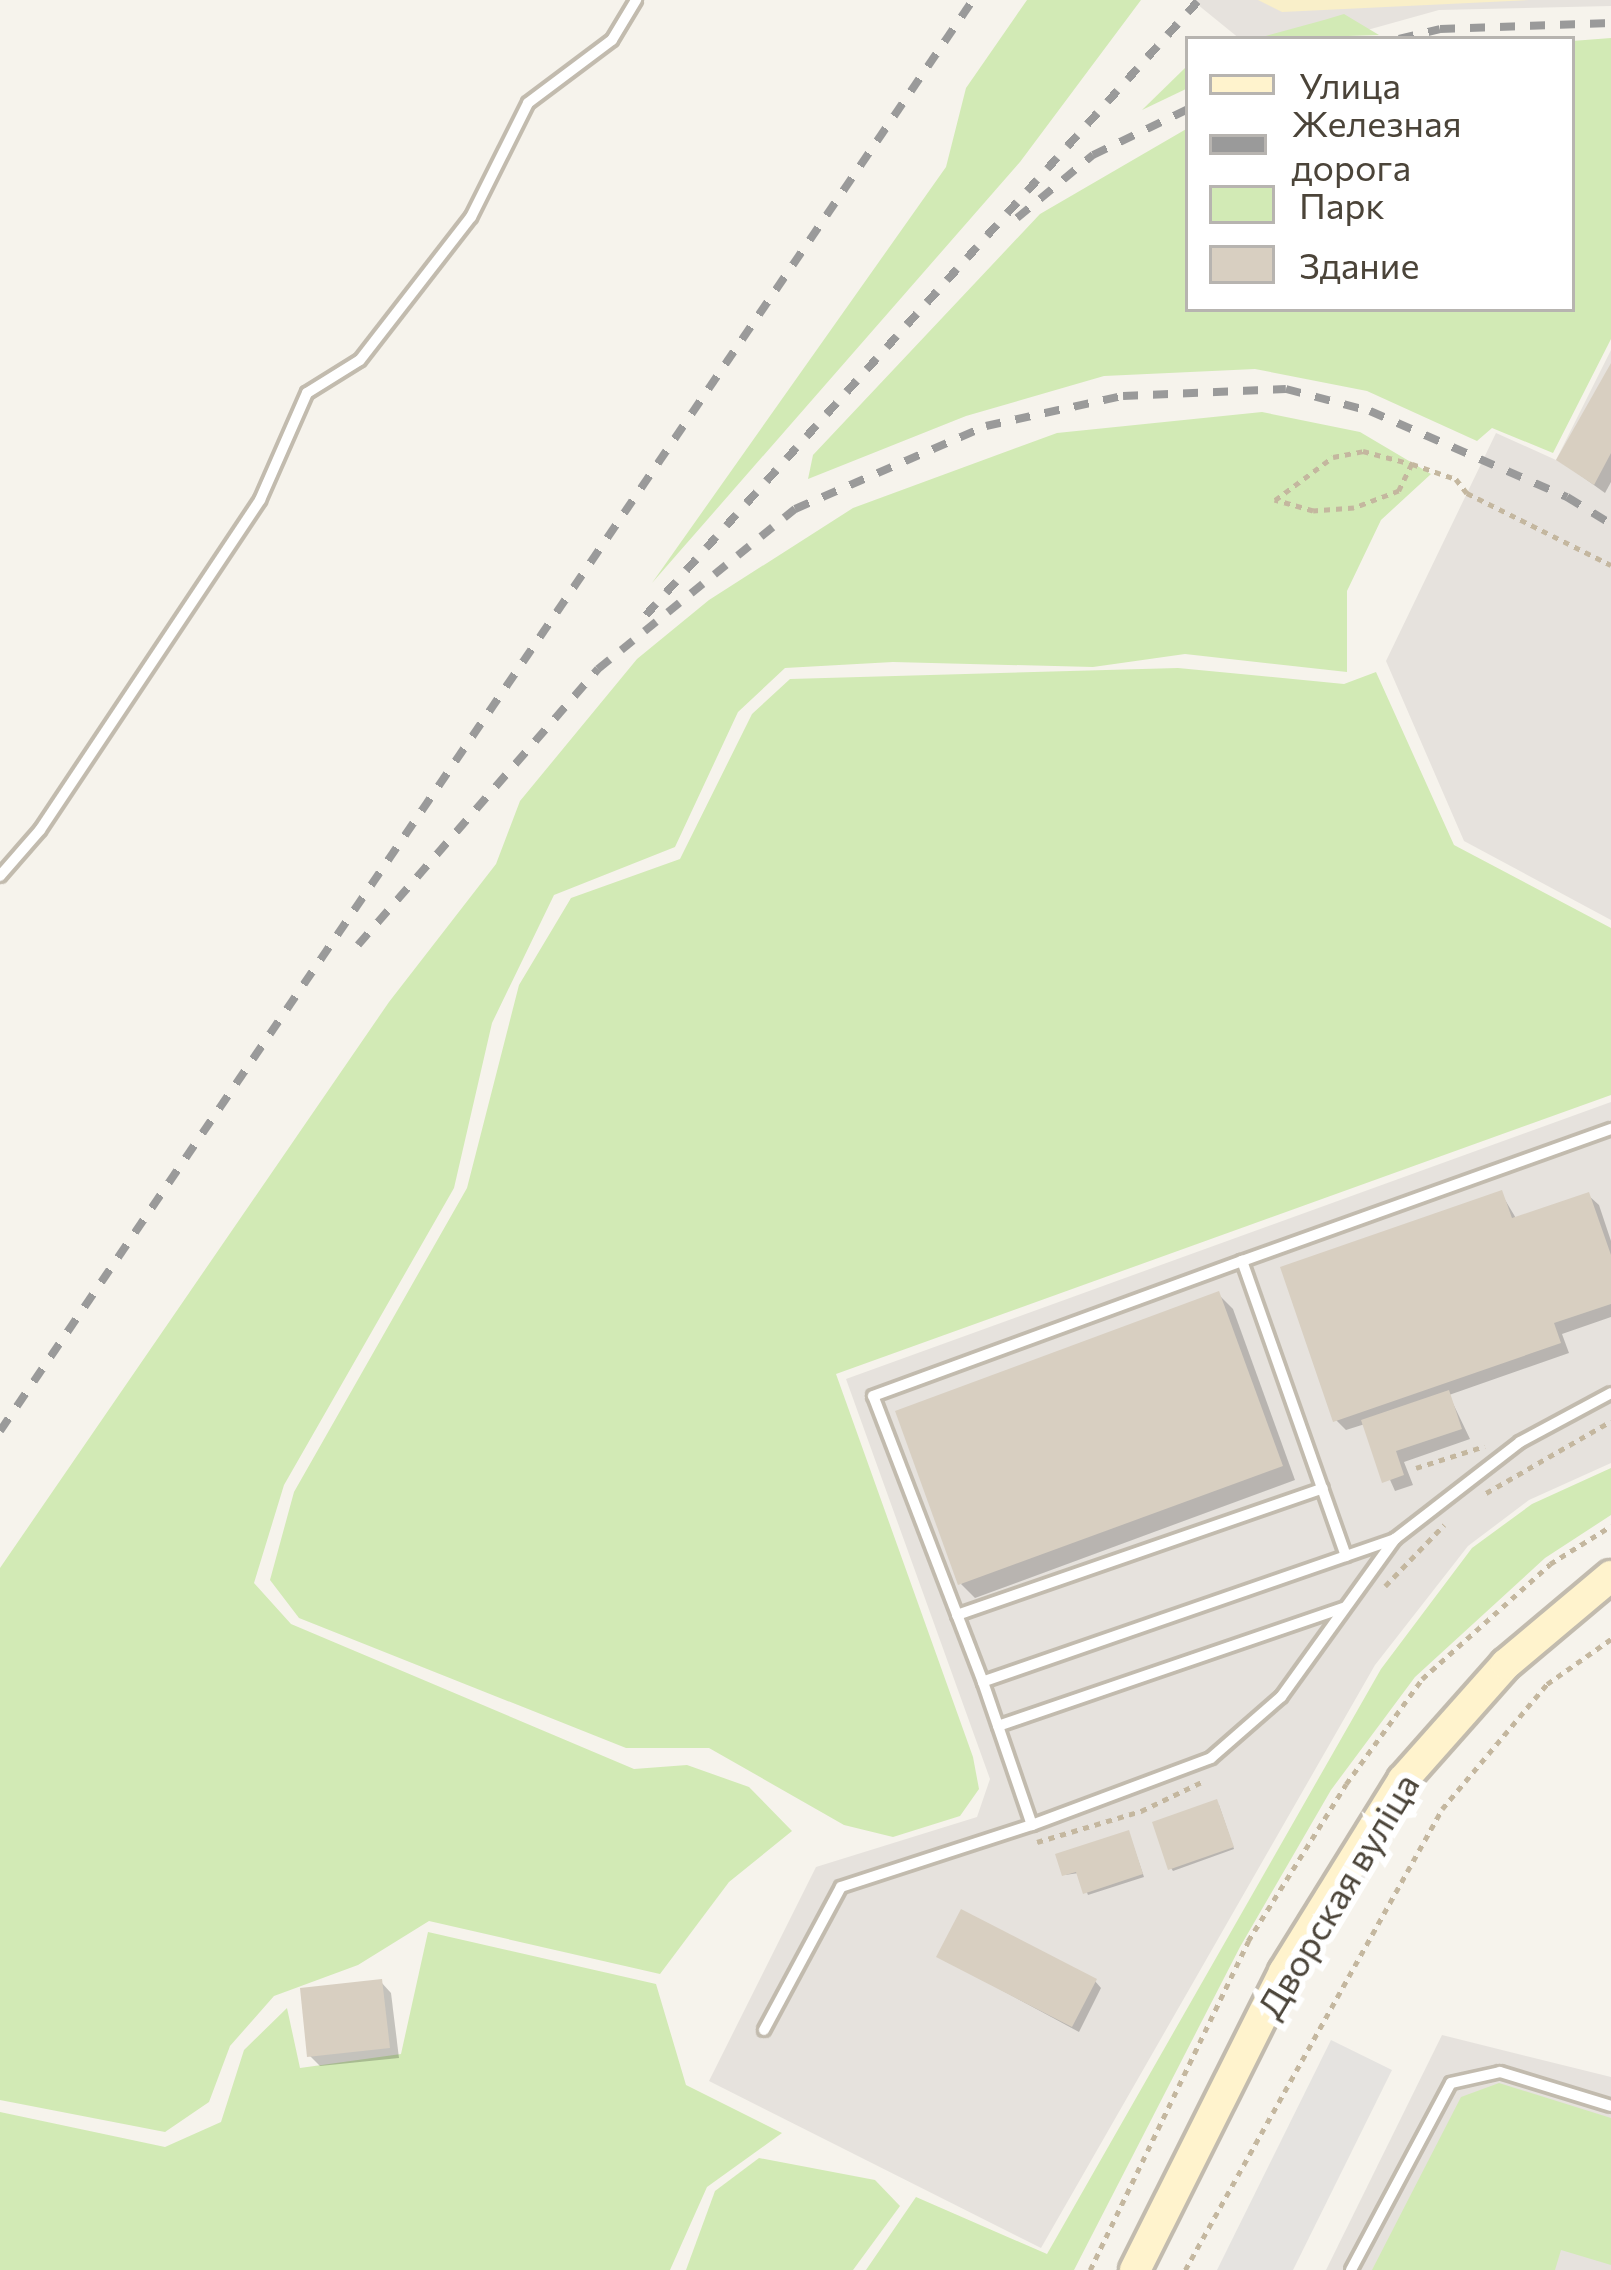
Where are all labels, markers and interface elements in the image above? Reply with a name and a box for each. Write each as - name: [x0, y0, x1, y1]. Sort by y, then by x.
- legend: [1185, 36, 1575, 312]
- text: Улица: [1299, 62, 1401, 106]
- text: Железная дорога: [1291, 100, 1462, 188]
- text: Парк: [1299, 182, 1385, 226]
- text: Здание: [1299, 242, 1420, 286]
- street label: Дворская вуліца: [1247, 1765, 1427, 2025]

